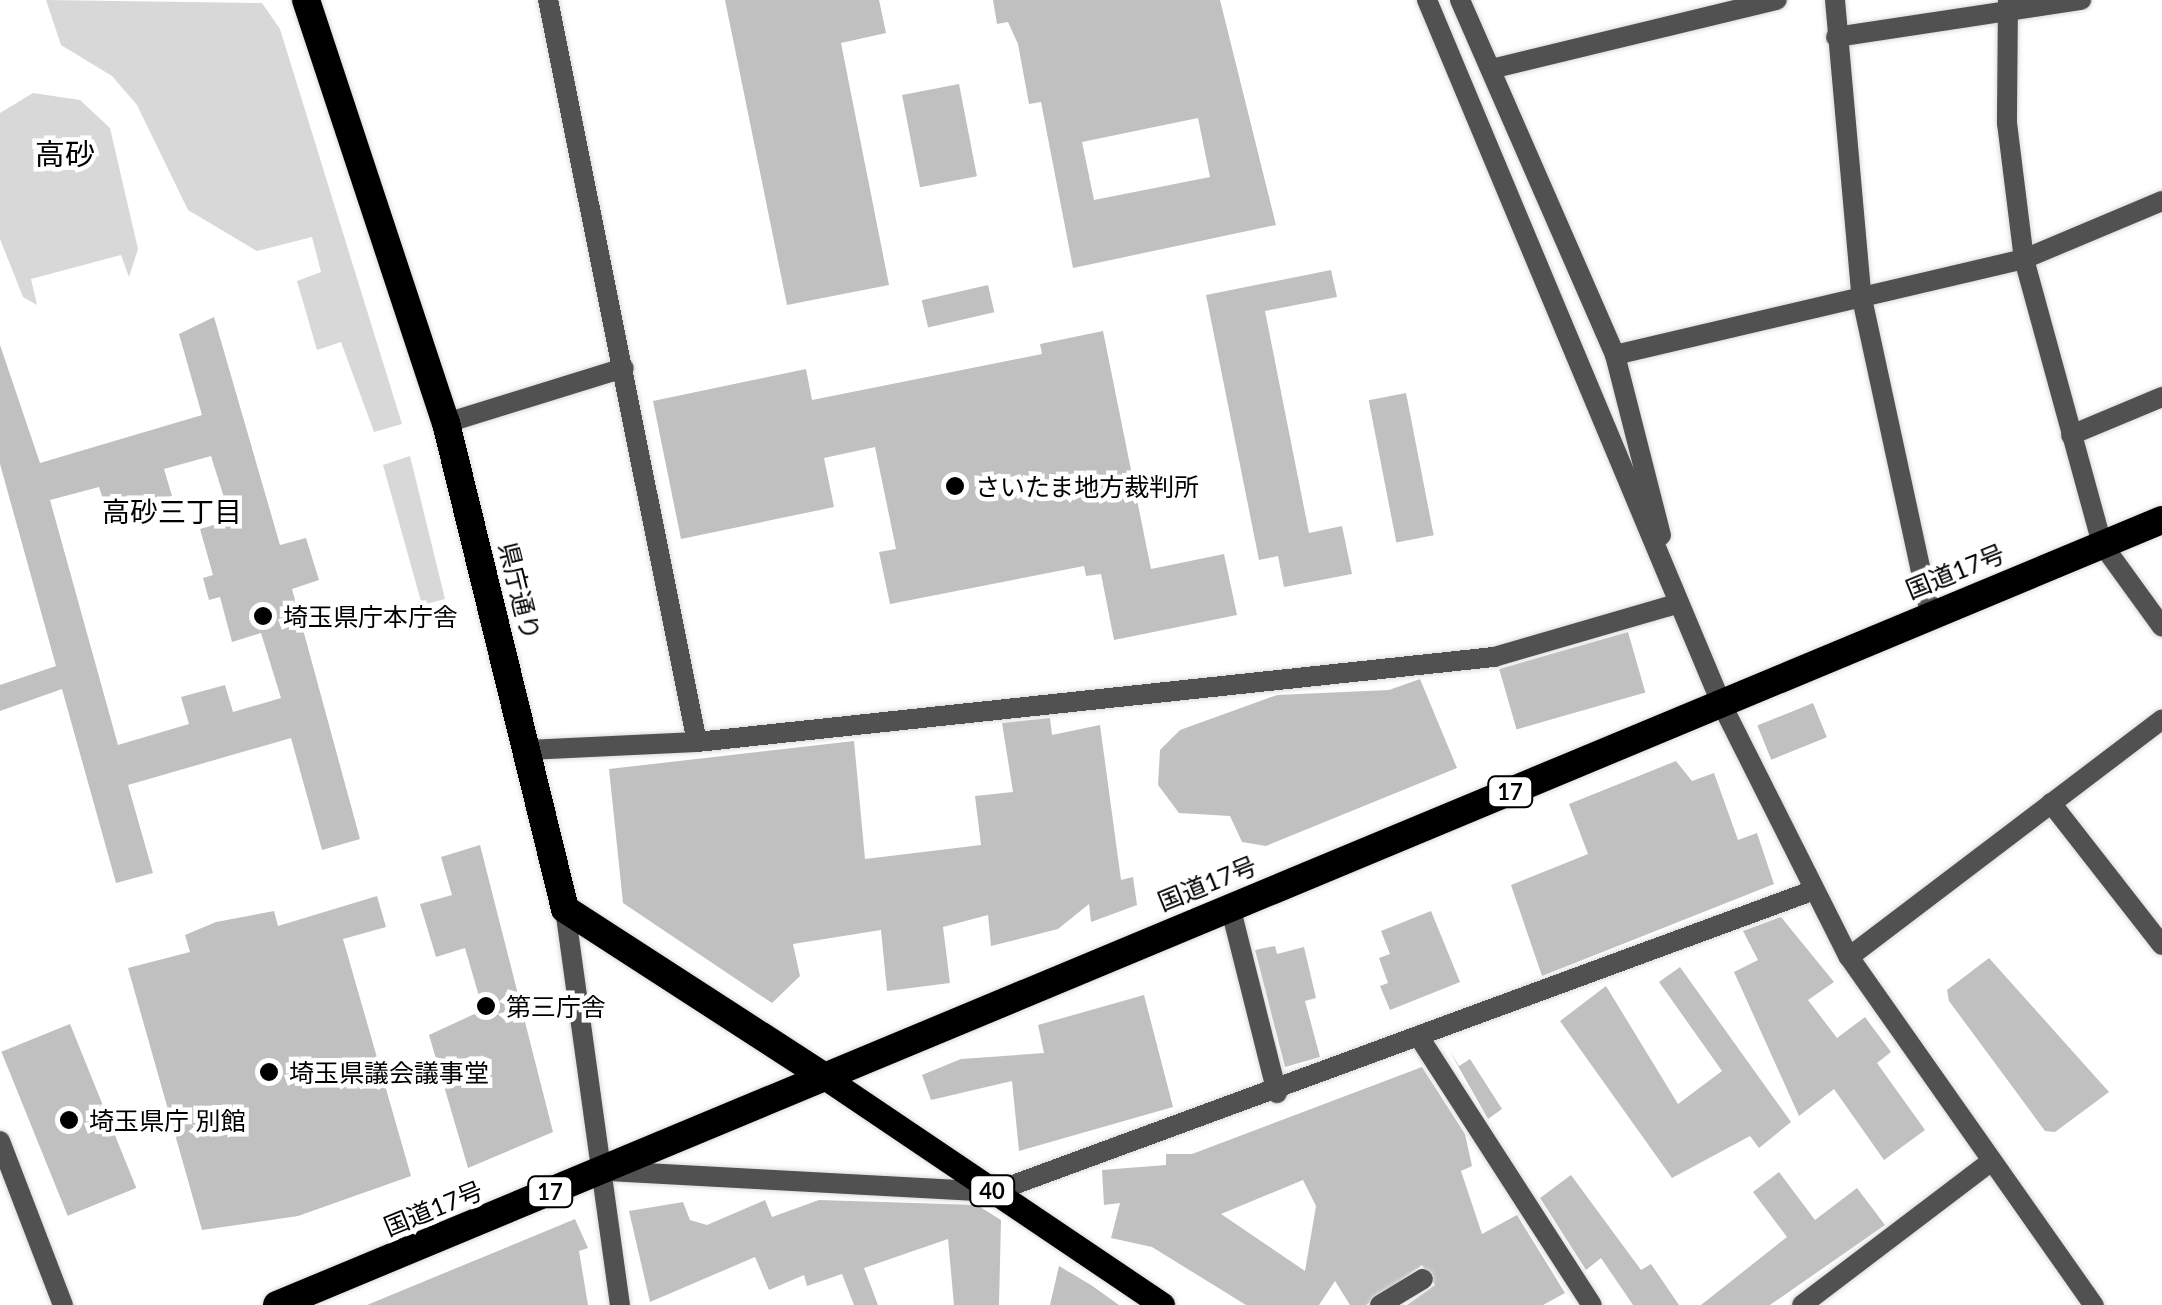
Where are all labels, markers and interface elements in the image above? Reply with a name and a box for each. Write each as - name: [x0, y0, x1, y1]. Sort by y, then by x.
- district label: 高砂: [35, 135, 95, 171]
- place label: さいたま地方裁判所: [975, 471, 1200, 501]
- marker: さいたま地方裁判所: [944, 475, 966, 497]
- district label: 高砂三丁目: [102, 494, 242, 528]
- street label: 国道17号: [1901, 538, 2009, 604]
- street label: 県庁通り: [493, 539, 547, 643]
- place label: 埼玉県庁本庁舎: [283, 601, 458, 631]
- marker: 埼玉県庁本庁舎: [252, 605, 274, 627]
- road number: 17: [1485, 775, 1535, 809]
- street label: 国道17号: [1153, 850, 1261, 916]
- place label: 第三庁舎: [506, 991, 606, 1021]
- marker: 第三庁舎: [475, 995, 497, 1017]
- place label: 埼玉県議会議事堂: [289, 1057, 489, 1087]
- marker: 埼玉県議会議事堂: [258, 1061, 280, 1083]
- place label: 埼玉県庁 別館: [89, 1105, 245, 1135]
- marker: 埼玉県庁 別館: [58, 1109, 80, 1131]
- road number: 40: [967, 1174, 1017, 1208]
- street label: 国道17号: [379, 1175, 487, 1241]
- road number: 17: [525, 1175, 575, 1209]

